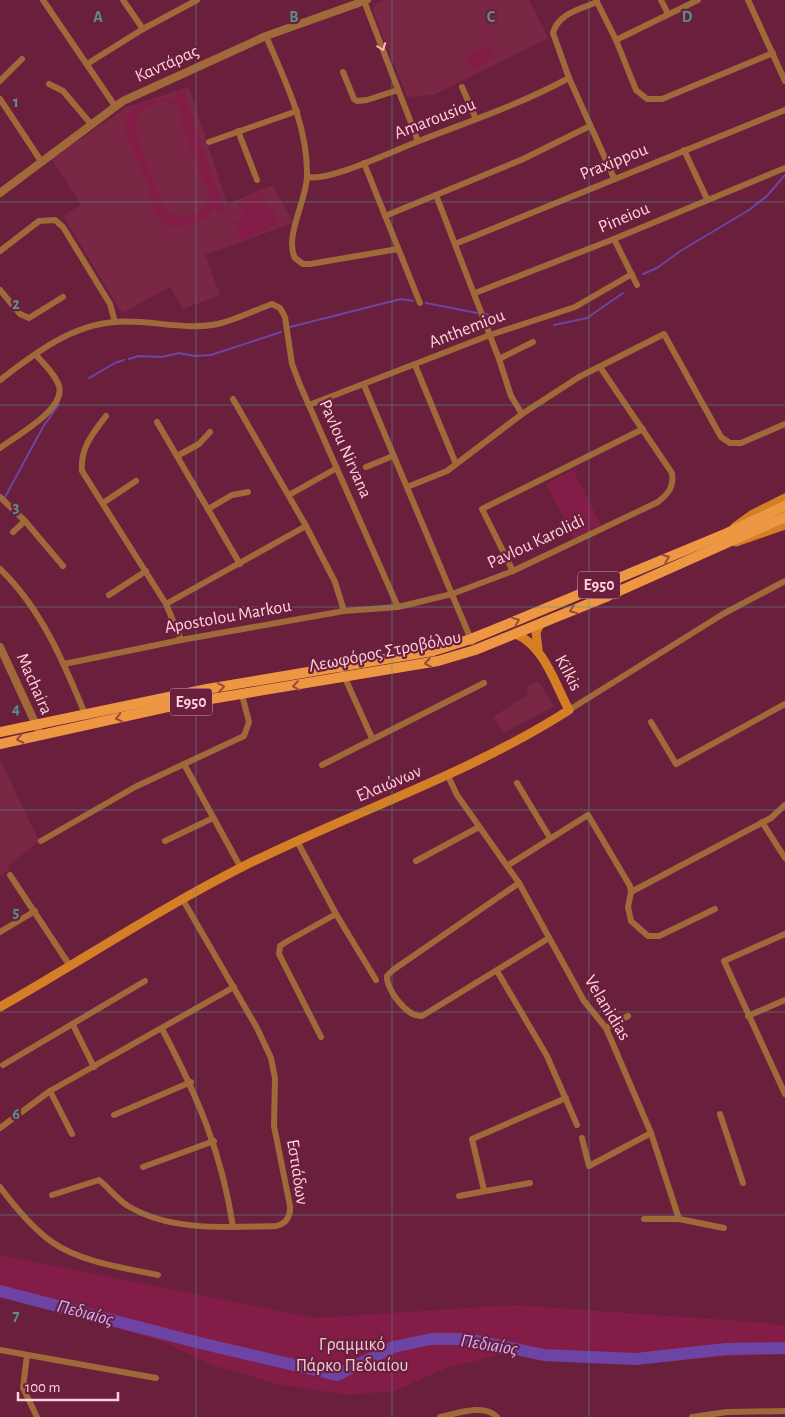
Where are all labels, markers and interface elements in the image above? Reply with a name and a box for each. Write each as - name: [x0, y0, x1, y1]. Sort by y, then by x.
- text: A: [93, 9, 103, 25]
- text: B: [289, 9, 299, 25]
- text: C: [487, 9, 496, 25]
- text: D: [682, 9, 693, 25]
- street label: Καντάρας: [133, 42, 201, 86]
- one-way arrow: [376, 42, 386, 50]
- text: 1: [13, 94, 19, 110]
- street label: Amarousiou: [392, 95, 478, 143]
- street label: Praxippou: [577, 140, 651, 184]
- street label: Pineiou: [596, 199, 652, 237]
- text: 2: [12, 296, 20, 312]
- street label: Anthemiou: [427, 306, 507, 352]
- street label: Pavlou Nirvana: [315, 397, 375, 501]
- text: 3: [13, 499, 20, 515]
- street label: Pavlou Karolidi: [485, 512, 587, 572]
- one-way arrow: [661, 554, 670, 564]
- road number: E950: [578, 572, 620, 598]
- street label: Apostolou Markou: [163, 597, 293, 637]
- one-way arrow: [569, 603, 578, 614]
- one-way arrow: [511, 616, 520, 627]
- street label: Λεωφόρος Στροβόλου: [307, 628, 463, 676]
- street label: Machaira: [13, 651, 55, 717]
- street label: Kilkis: [551, 652, 585, 694]
- one-way arrow: [424, 657, 433, 668]
- one-way arrow: [291, 680, 299, 691]
- one-way arrow: [217, 682, 226, 692]
- road number: E950: [170, 689, 212, 716]
- text: 4: [12, 701, 20, 717]
- one-way arrow: [114, 712, 123, 723]
- one-way arrow: [16, 733, 25, 744]
- street label: Ελαιώνων: [354, 762, 425, 806]
- text: 5: [13, 904, 20, 920]
- street label: Velanidias: [581, 972, 633, 1044]
- text: 6: [12, 1106, 20, 1122]
- street label: Εστιάδων: [283, 1138, 311, 1206]
- water label: Πεδιαίος: [55, 1296, 116, 1330]
- text: 7: [13, 1308, 20, 1324]
- water label: Πεδιαίος: [459, 1331, 519, 1359]
- park label: Γραμμικό Πάρκο Πεδιαίου: [296, 1336, 408, 1375]
- scale bar: [18, 1370, 118, 1402]
- text: 100 m: [25, 1380, 60, 1395]

